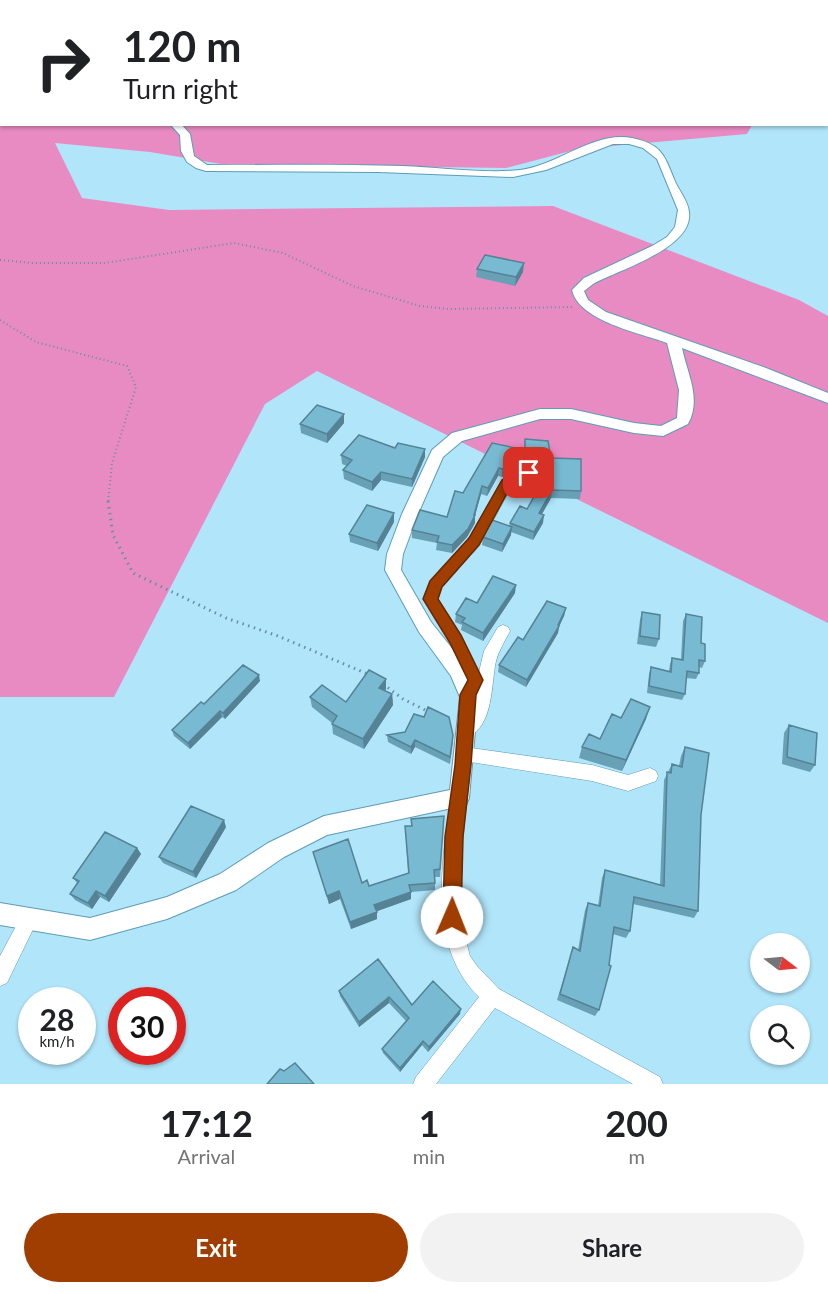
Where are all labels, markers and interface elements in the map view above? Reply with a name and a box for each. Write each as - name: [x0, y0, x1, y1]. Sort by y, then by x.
- text: 120 m: [123, 21, 241, 71]
- icon: right: [24, 24, 102, 102]
- text: Turn right: [123, 72, 238, 105]
- pin: [503, 447, 554, 498]
- icon: arrive: [512, 456, 545, 489]
- position arrow: [420, 885, 484, 949]
- north arrow: [750, 933, 810, 993]
- map controls: [750, 933, 810, 1065]
- speed limit sign: 30: [108, 987, 186, 1065]
- text: 28: [40, 1001, 74, 1037]
- button: search: [750, 1005, 810, 1065]
- text: km/h: [39, 1032, 75, 1050]
- text: 17:12: [160, 1101, 253, 1145]
- text: 1: [419, 1101, 440, 1145]
- text: 200: [605, 1101, 668, 1145]
- text: Arrival: [178, 1144, 235, 1168]
- text: min: [413, 1144, 445, 1168]
- text: m: [628, 1144, 645, 1168]
- button: Exit: [24, 1213, 408, 1282]
- button: Share: [420, 1213, 804, 1282]

